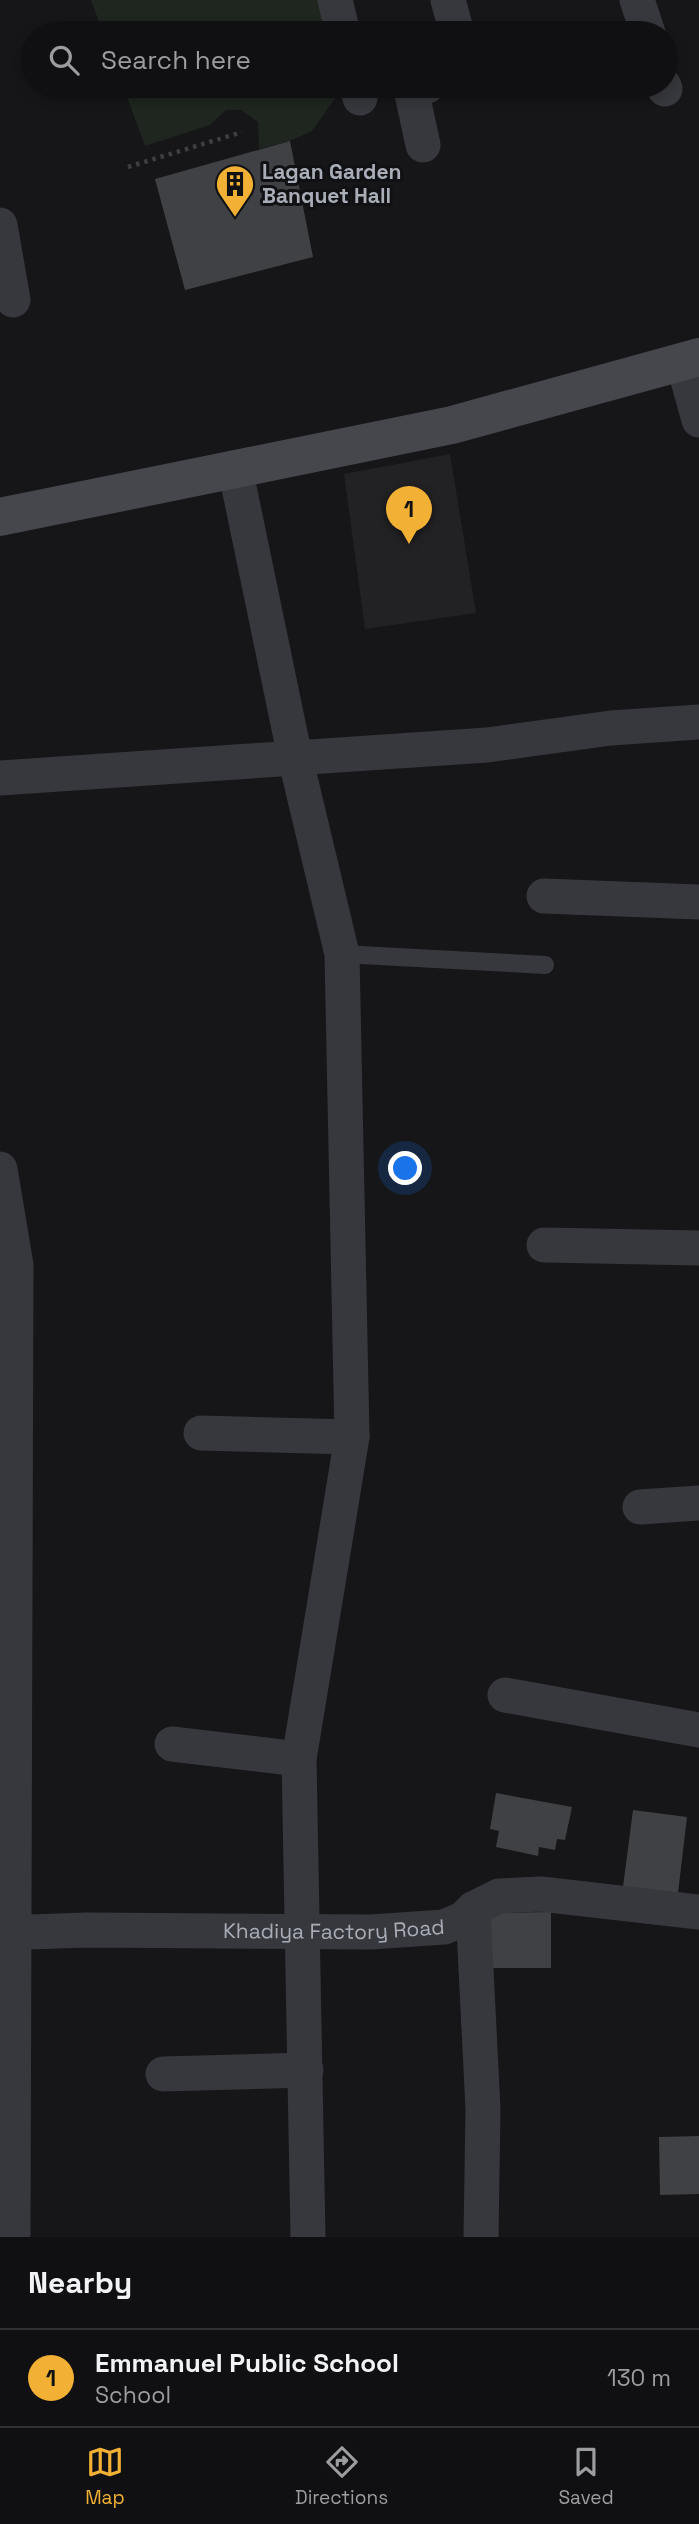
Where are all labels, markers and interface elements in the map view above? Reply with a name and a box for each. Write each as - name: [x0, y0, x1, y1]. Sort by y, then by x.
- search box: [21, 21, 678, 98]
- icon: search: [45, 41, 83, 79]
- text: Search here: [101, 43, 251, 77]
- place label: Lagan Garden Banquet Hall: [262, 158, 402, 209]
- building icon: Lagan Garden Banquet Hall: [214, 163, 256, 218]
- pin: 1: [386, 486, 432, 544]
- your location: [388, 1151, 422, 1185]
- street label: Khadiya Factory Road: [223, 1913, 446, 1945]
- text: Nearby: [28, 2263, 132, 2302]
- text: Emmanuel Public School: [95, 2346, 399, 2380]
- text: 1: [46, 2363, 56, 2393]
- text: 130 m: [607, 2363, 671, 2393]
- text: School: [95, 2380, 171, 2410]
- tab: Map: [85, 2443, 125, 2510]
- tab: Directions: [295, 2443, 388, 2510]
- tab: Saved: [558, 2443, 614, 2510]

